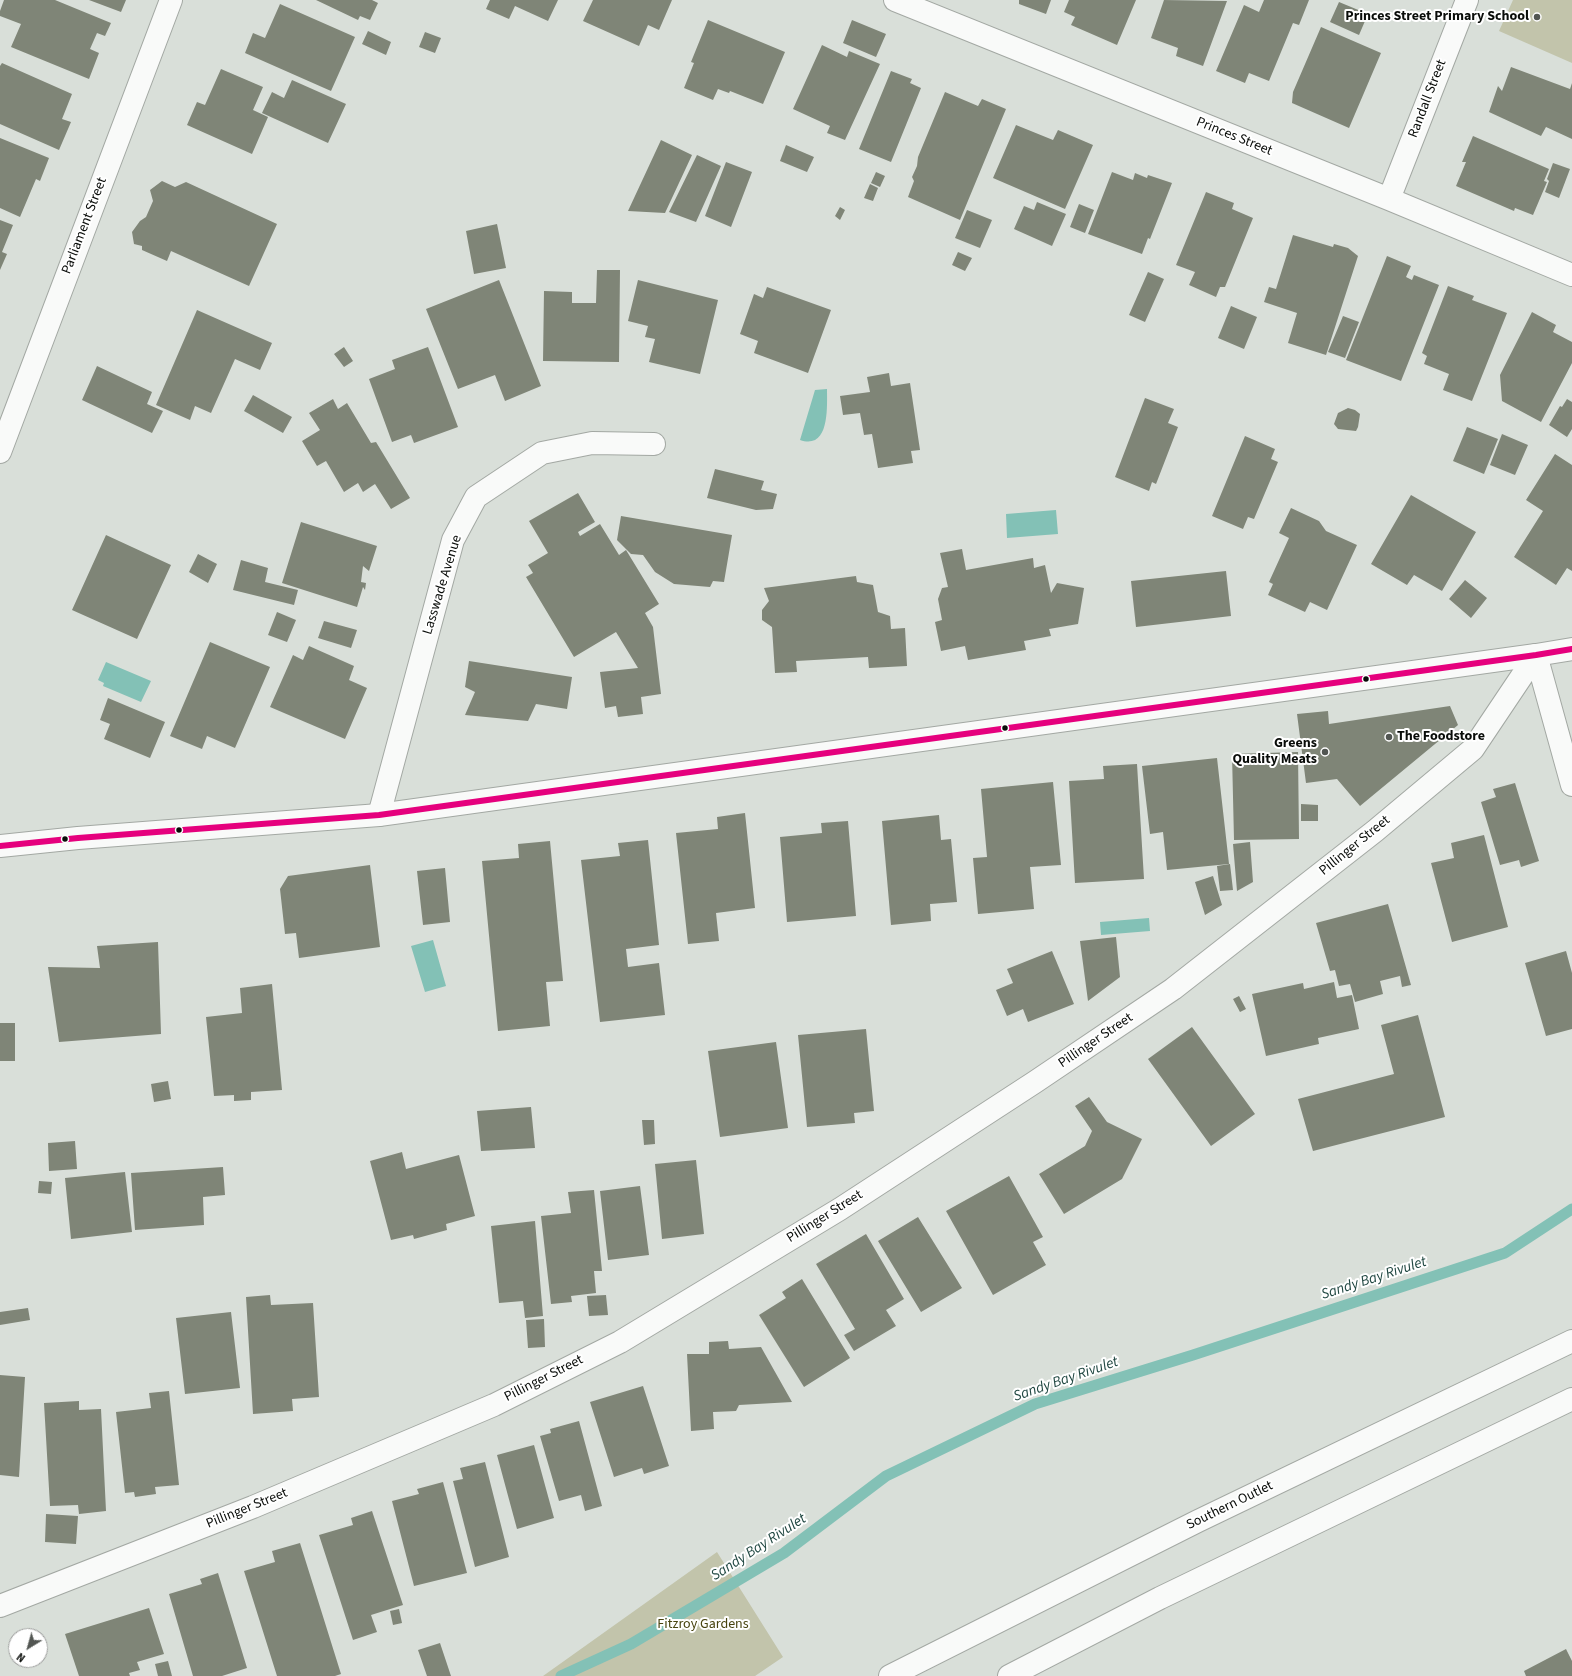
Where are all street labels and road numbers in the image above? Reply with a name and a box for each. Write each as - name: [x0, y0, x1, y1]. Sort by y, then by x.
- street label: Randall Street: [1405, 57, 1451, 141]
- street label: Princes Street: [1193, 114, 1275, 160]
- street label: Parliament Street: [59, 175, 111, 277]
- street label: Lasswade Avenue: [420, 533, 466, 637]
- street label: Pillinger Street: [1316, 812, 1394, 880]
- street label: Pillinger Street: [1056, 1010, 1136, 1072]
- street label: Pillinger Street: [784, 1187, 866, 1247]
- street label: Pillinger Street: [502, 1352, 586, 1406]
- street label: Southern Outlet: [1184, 1478, 1276, 1534]
- street label: Pillinger Street: [204, 1485, 290, 1533]

